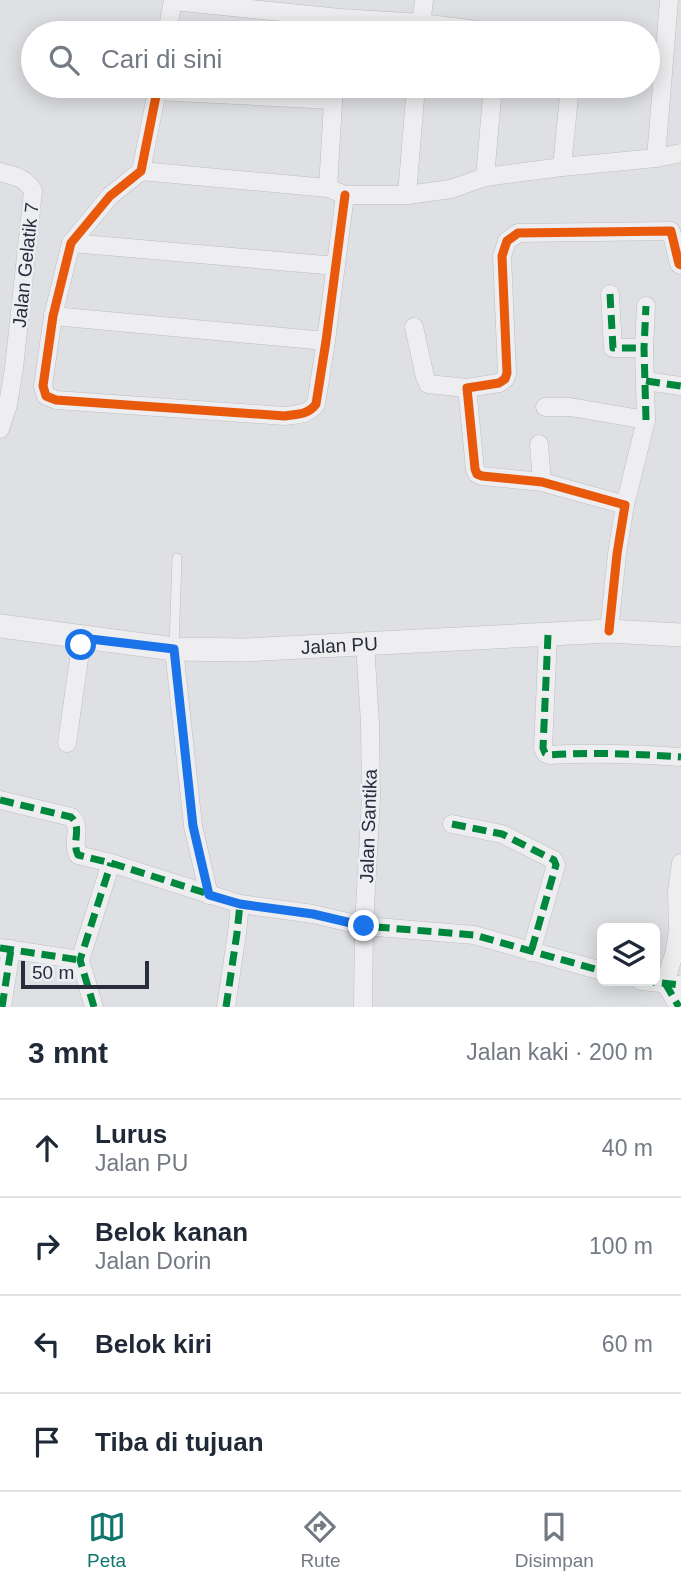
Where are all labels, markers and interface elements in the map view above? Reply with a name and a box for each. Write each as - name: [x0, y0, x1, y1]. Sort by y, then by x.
- search box: [21, 21, 660, 98]
- icon: search: [45, 41, 83, 79]
- text: Cari di sini: [101, 44, 222, 74]
- street label: Jalan Gelatik 7: [8, 201, 43, 329]
- route start: [65, 629, 96, 660]
- street label: Jalan PU: [300, 633, 378, 658]
- street label: Jalan Santika: [356, 768, 381, 883]
- route end: [348, 910, 379, 941]
- map controls: [597, 923, 660, 986]
- button: layers: [597, 923, 660, 986]
- scale bar: [21, 958, 149, 990]
- text: 50 m: [32, 962, 74, 983]
- text: 3 mnt: [28, 1036, 108, 1069]
- text: Jalan kaki · 200 m: [466, 1039, 653, 1065]
- text: Lurus: [95, 1119, 167, 1149]
- icon: ahead: [28, 1129, 66, 1167]
- text: 40 m: [602, 1135, 653, 1161]
- text: Jalan PU: [95, 1150, 188, 1176]
- text: Belok kanan: [95, 1217, 248, 1247]
- icon: right: [28, 1227, 66, 1265]
- text: 100 m: [589, 1233, 653, 1259]
- text: Jalan Dorin: [95, 1248, 211, 1274]
- icon: left: [28, 1325, 66, 1363]
- text: Belok kiri: [95, 1329, 212, 1359]
- text: 60 m: [602, 1331, 653, 1357]
- icon: arrive: [28, 1423, 66, 1461]
- text: Tiba di tujuan: [95, 1427, 264, 1457]
- tab: Peta: [87, 1508, 126, 1572]
- tab: Rute: [300, 1508, 341, 1572]
- tab: Disimpan: [515, 1508, 594, 1572]

